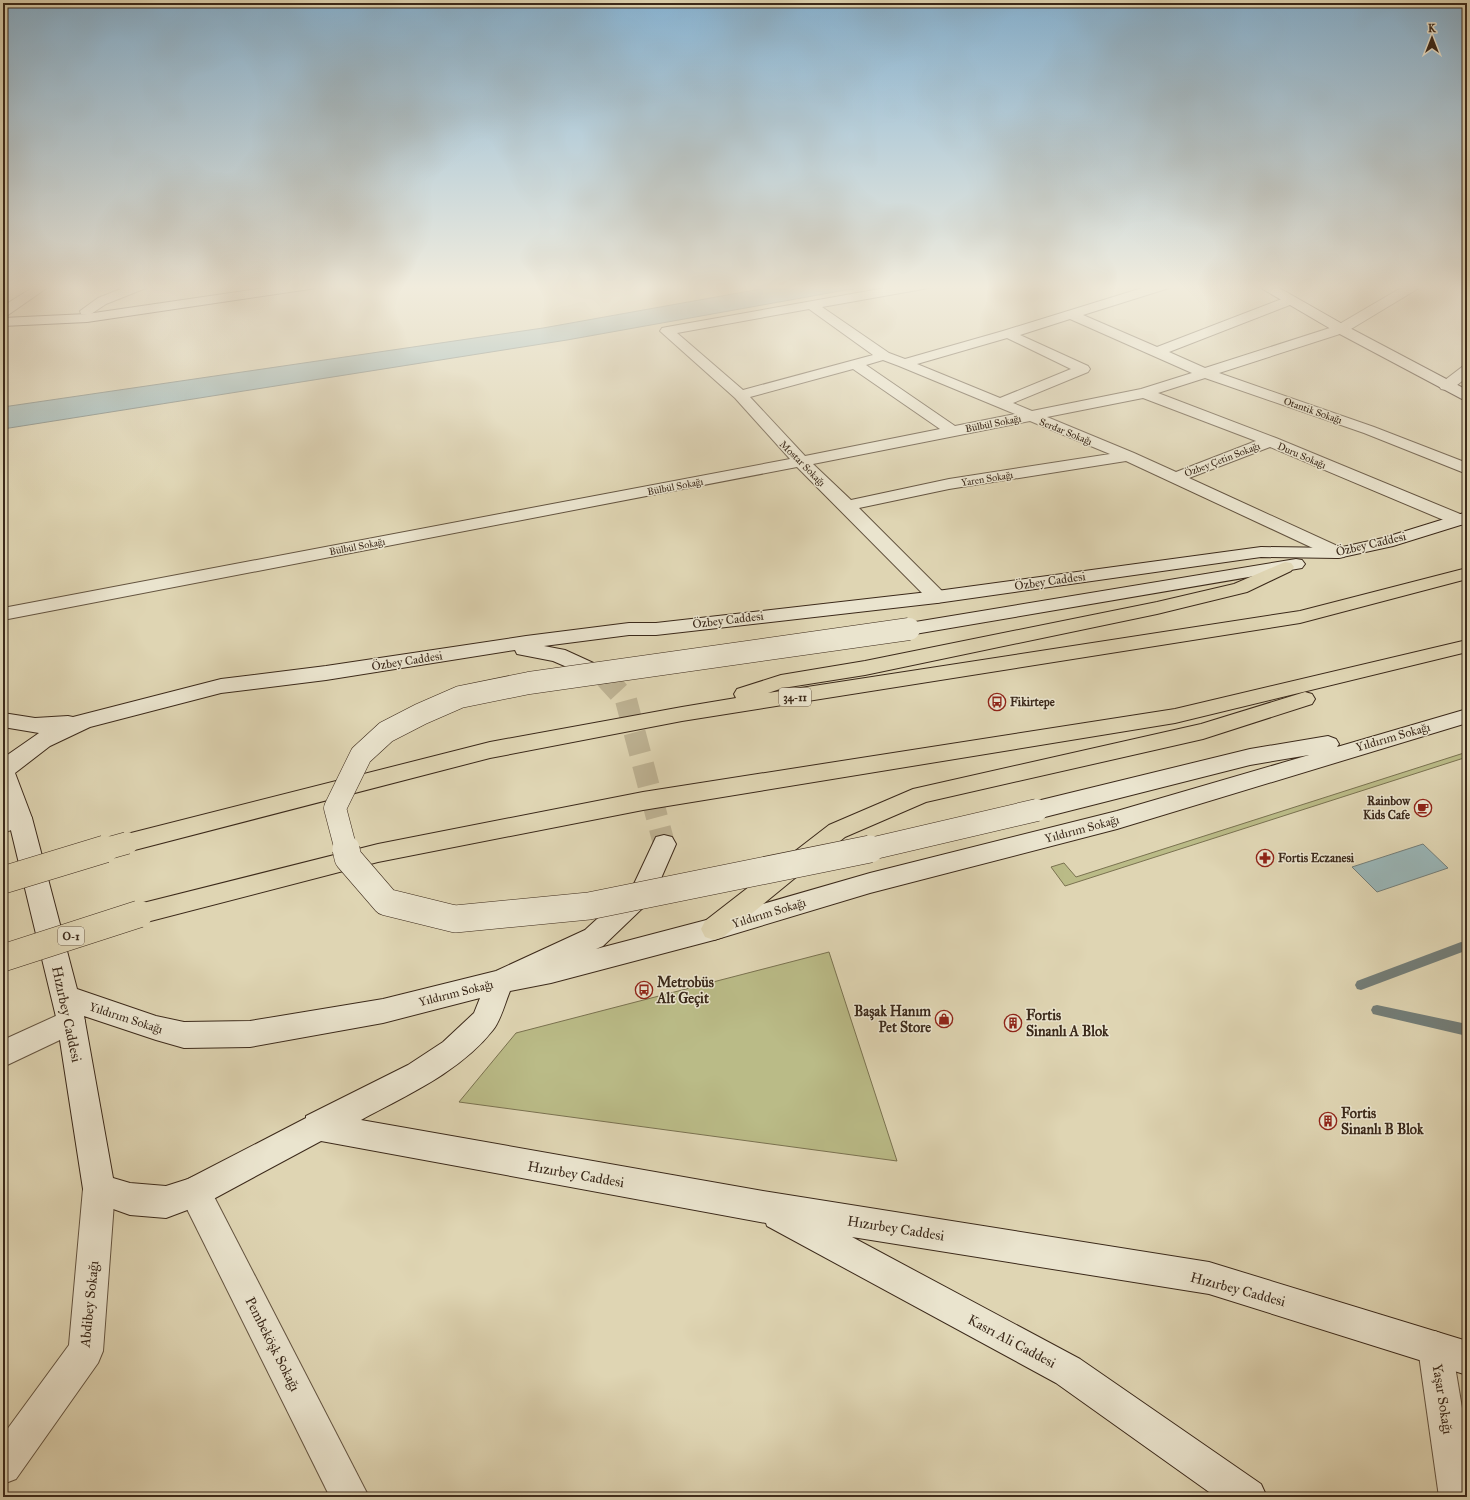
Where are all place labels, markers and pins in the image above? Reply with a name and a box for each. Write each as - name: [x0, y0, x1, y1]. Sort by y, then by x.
- bus stop icon: Fikirtepe: [987, 692, 1007, 712]
- place label: Fikirtepe: [1010, 695, 1055, 710]
- place label: Rainbow Kids Cafe: [1363, 794, 1411, 822]
- cafe icon: Rainbow Kids Cafe: [1413, 798, 1433, 818]
- pharmacy icon: Fortis Eczanesi: [1255, 848, 1275, 868]
- place label: Fortis Eczanesi: [1278, 851, 1355, 865]
- place label: Metrobüs Alt Geçit: [656, 974, 714, 1008]
- bus stop icon: Metrobüs Alt Geçit: [634, 980, 654, 1000]
- place label: Başak Hanım Pet Store: [854, 1003, 931, 1036]
- place label: Fortis Sinanlı A Blok: [1026, 1007, 1109, 1040]
- shop icon: Başak Hanım Pet Store: [934, 1009, 954, 1029]
- building icon: Fortis Sinanlı A Blok: [1003, 1013, 1023, 1033]
- place label: Fortis Sinanlı B Blok: [1341, 1105, 1424, 1138]
- building icon: Fortis Sinanlı B Blok: [1318, 1111, 1338, 1131]

